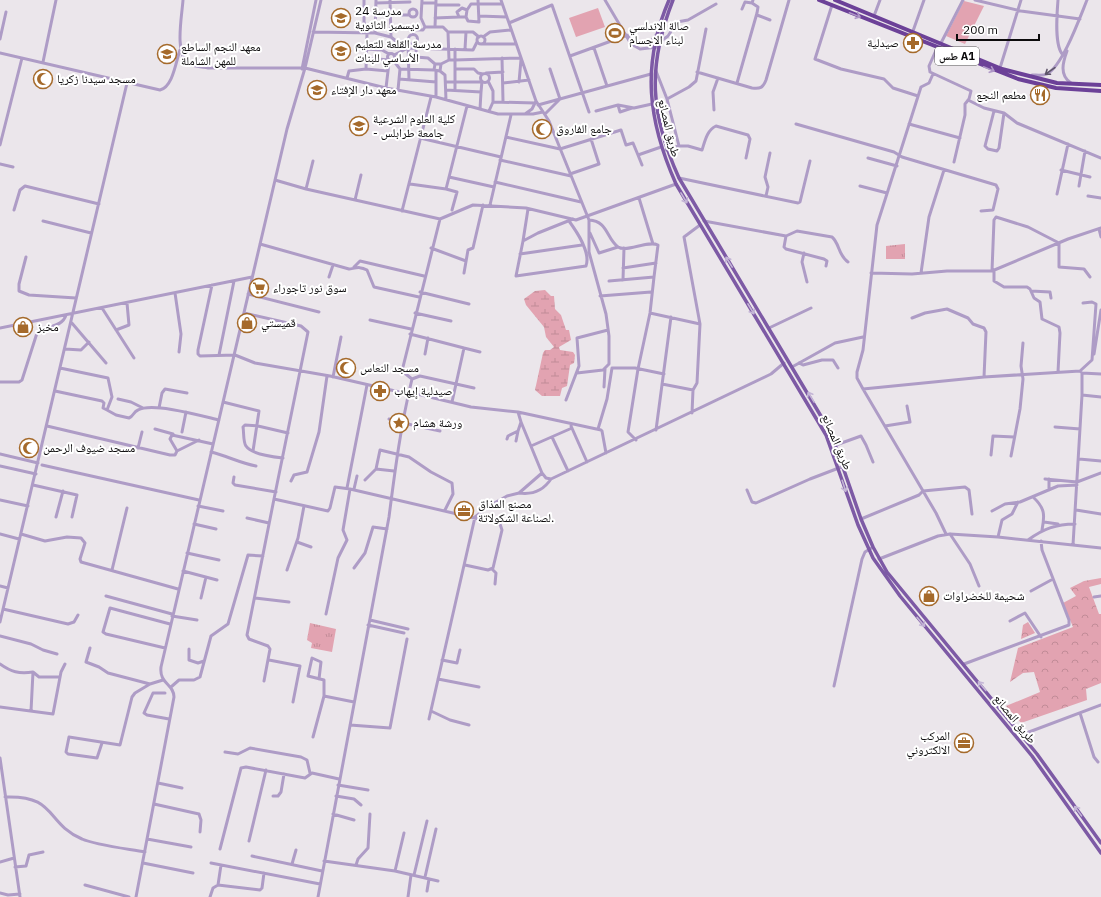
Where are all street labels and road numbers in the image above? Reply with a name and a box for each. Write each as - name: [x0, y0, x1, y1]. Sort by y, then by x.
- road number: طس A1: [935, 47, 979, 65]
- street label: طريق المصانع: [655, 97, 684, 159]
- street label: طريق المصانع: [819, 412, 856, 472]
- street label: طريق المصانع: [991, 691, 1040, 747]

